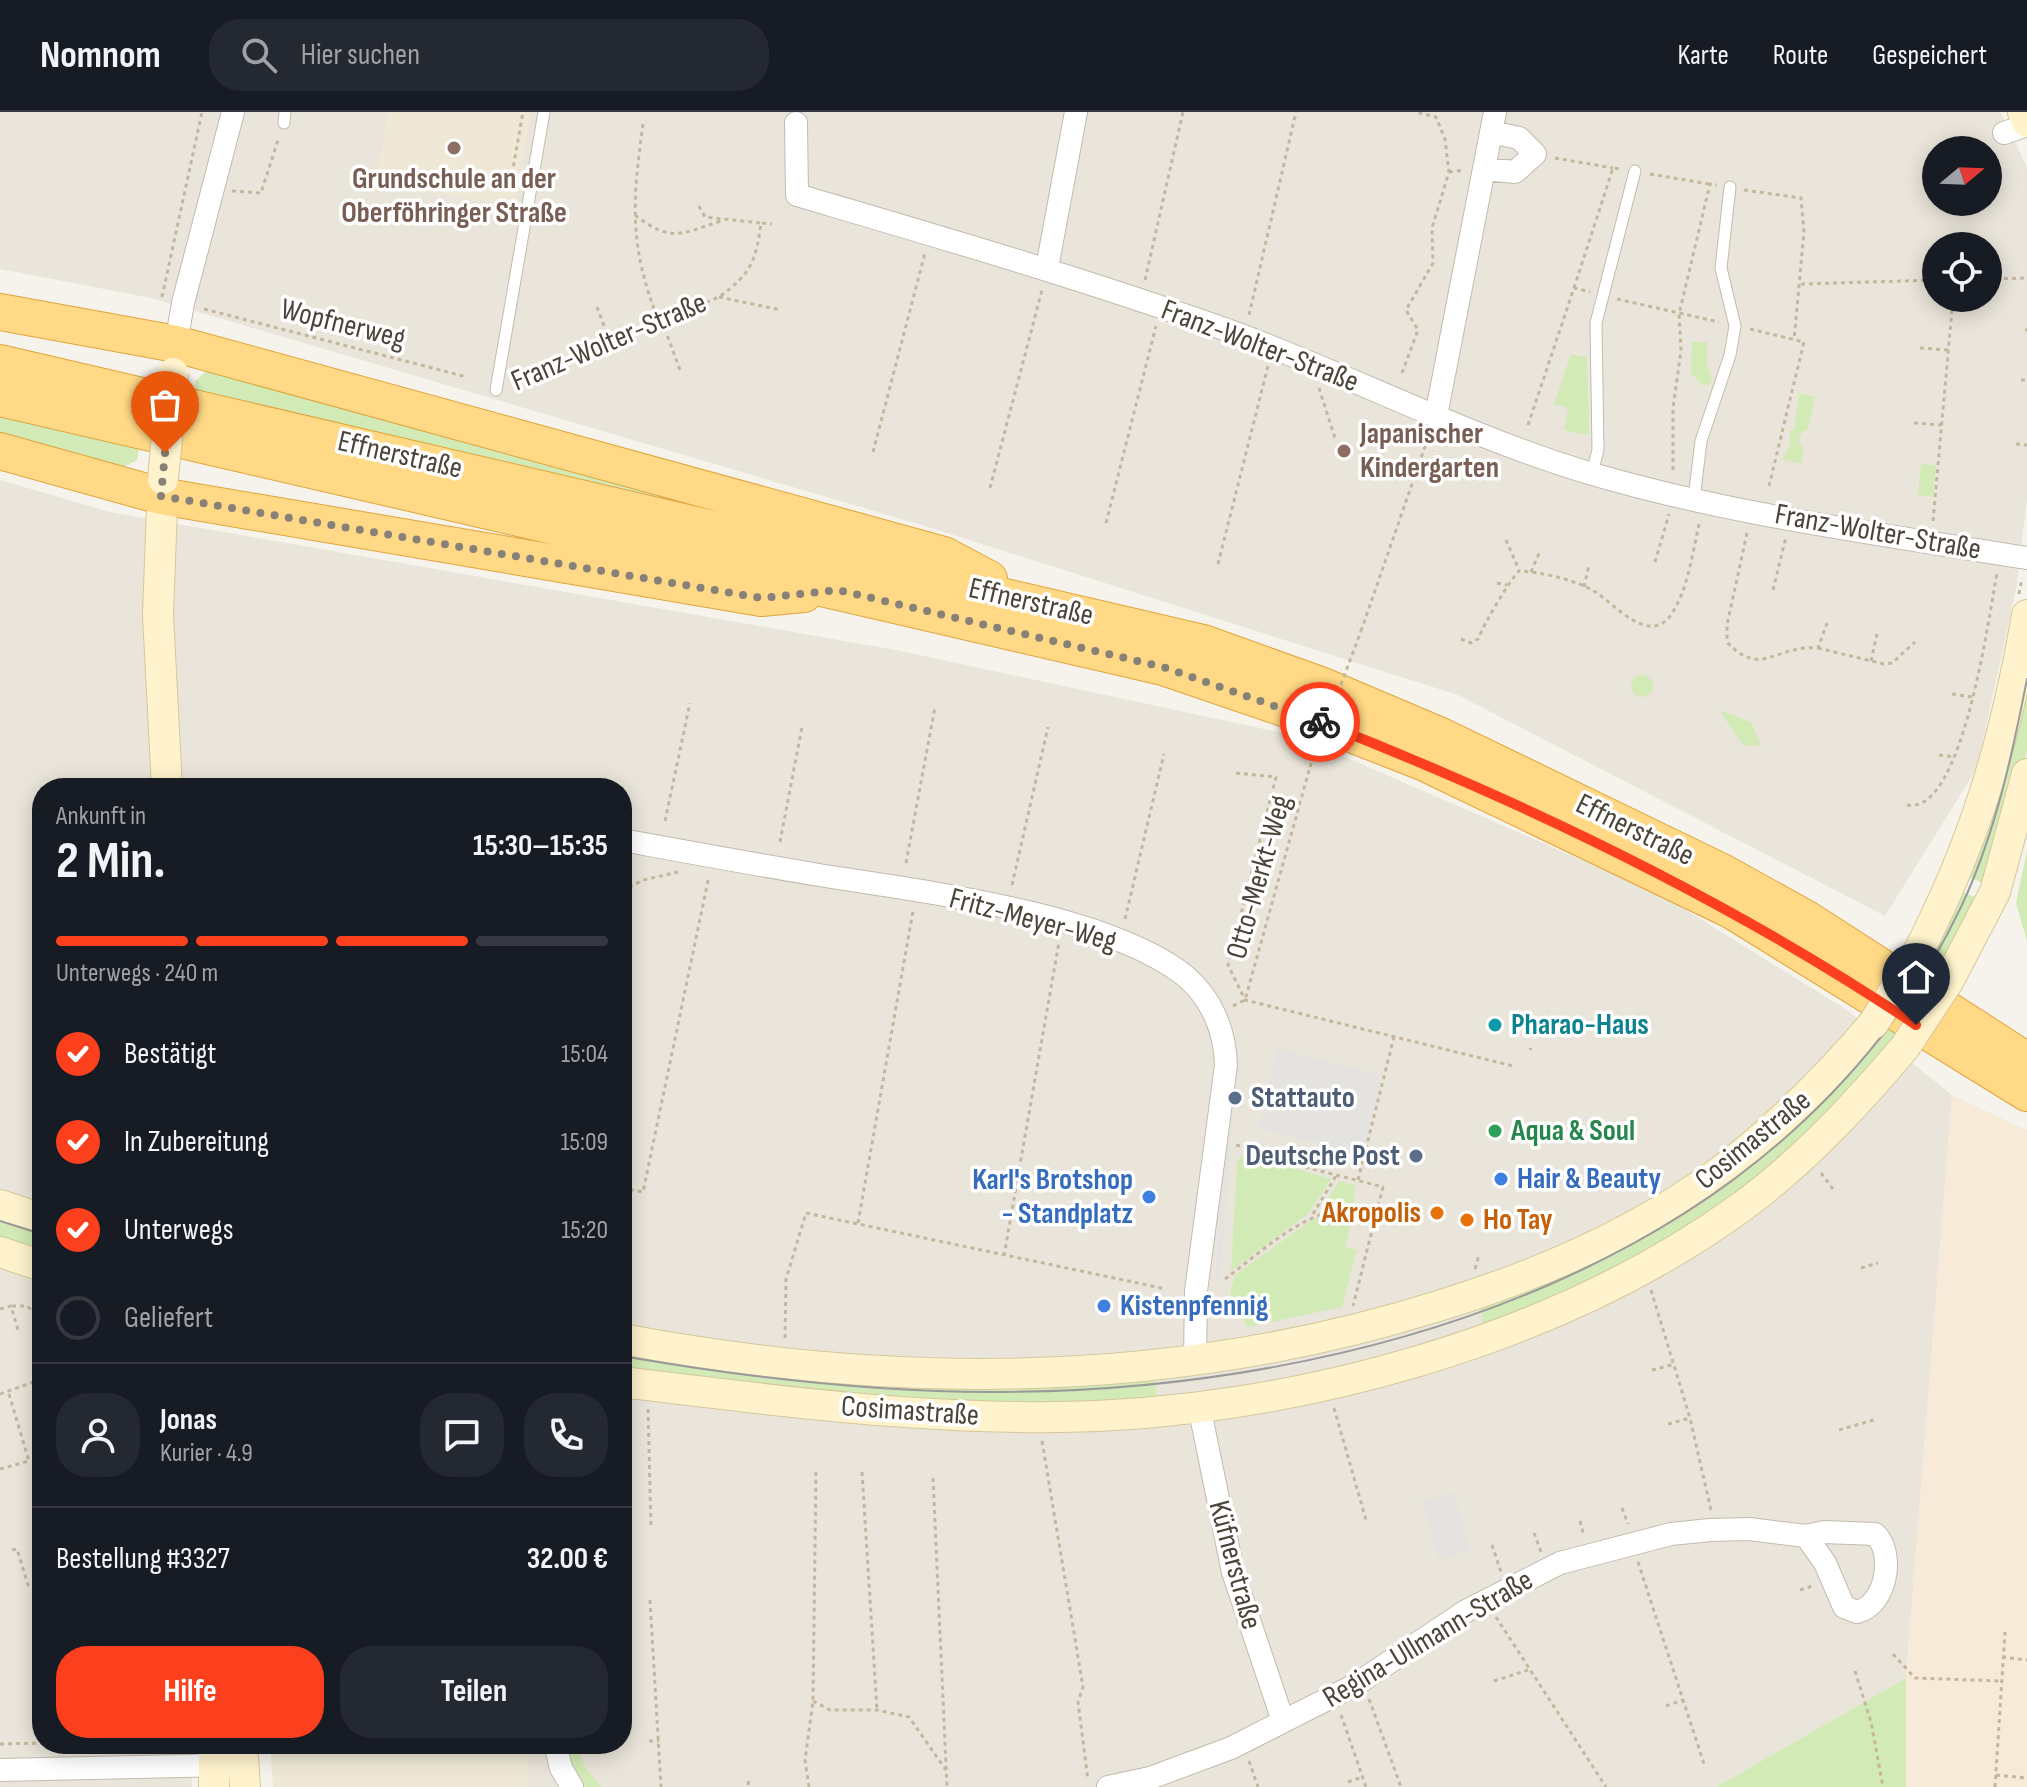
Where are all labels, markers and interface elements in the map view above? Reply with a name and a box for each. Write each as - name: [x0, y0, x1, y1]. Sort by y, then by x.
- search box: [209, 19, 769, 91]
- text: Nomnom: [40, 33, 161, 78]
- icon: search: [237, 33, 281, 77]
- text: Hier suchen: [301, 37, 420, 73]
- text: Karte: [1678, 39, 1729, 72]
- text: Route: [1773, 39, 1828, 72]
- text: Gespeichert: [1872, 39, 1987, 72]
- north arrow: [1922, 136, 2002, 216]
- map controls: [1922, 136, 2002, 312]
- marker: Grundschule an der Oberföhringer Straße: [445, 139, 463, 157]
- place label: Grundschule an der Oberföhringer Straße: [341, 161, 567, 231]
- button: locate: [1922, 232, 2002, 312]
- street label: Franz-Wolter-Straße: [506, 285, 712, 399]
- street label: Wopfnerweg: [277, 291, 409, 357]
- street label: Franz-Wolter-Straße: [1156, 292, 1364, 400]
- pin: [131, 371, 199, 453]
- icon: bag: [143, 383, 187, 427]
- place label: Japanischer Kindergarten: [1359, 416, 1499, 486]
- street label: Effnerstraße: [334, 423, 466, 487]
- marker: Japanischer Kindergarten: [1335, 442, 1353, 460]
- street label: Franz-Wolter-Straße: [1772, 496, 1984, 568]
- street label: Effnerstraße: [965, 570, 1097, 634]
- courier: [1280, 682, 1360, 762]
- icon: bike: [1298, 700, 1342, 744]
- street label: Effnerstraße: [1570, 786, 1700, 874]
- street label: Otto-Merkt-Weg: [1218, 791, 1300, 963]
- text: Ankunft in: [56, 801, 146, 832]
- text: 15:30–15:35: [473, 828, 608, 864]
- text: 2 Min.: [56, 830, 165, 893]
- street label: Fritz-Meyer-Weg: [946, 880, 1120, 960]
- pin: [1882, 943, 1950, 1025]
- icon: home: [1894, 955, 1938, 999]
- text: Unterwegs · 240 m: [56, 958, 218, 989]
- place label: Pharao-Haus: [1511, 1007, 1649, 1043]
- marker: Pharao-Haus: [1486, 1016, 1504, 1034]
- icon: check: [56, 1032, 100, 1076]
- text: Bestätigt: [124, 1036, 216, 1072]
- text: 15:04: [561, 1039, 608, 1070]
- place label: Stattauto: [1251, 1080, 1355, 1116]
- street label: Cosimastraße: [1688, 1083, 1818, 1197]
- marker: Stattauto: [1226, 1089, 1244, 1107]
- place label: Aqua & Soul: [1510, 1113, 1635, 1149]
- icon: check: [56, 1120, 100, 1164]
- marker: Aqua & Soul: [1486, 1122, 1504, 1140]
- text: In Zubereitung: [124, 1124, 269, 1160]
- text: 15:09: [560, 1127, 608, 1158]
- place label: Deutsche Post: [1246, 1138, 1400, 1174]
- marker: Deutsche Post: [1407, 1147, 1425, 1165]
- place label: Hair & Beauty: [1517, 1161, 1662, 1197]
- place label: Karl's Brotshop - Standplatz: [972, 1162, 1133, 1232]
- marker: Hair & Beauty: [1492, 1170, 1510, 1188]
- marker: Karl's Brotshop - Standplatz: [1140, 1188, 1158, 1206]
- place label: Akropolis: [1321, 1195, 1421, 1231]
- place label: Ho Tay: [1483, 1202, 1553, 1238]
- marker: Akropolis: [1428, 1204, 1446, 1222]
- icon: check: [56, 1208, 100, 1252]
- marker: Ho Tay: [1458, 1211, 1476, 1229]
- text: Unterwegs: [124, 1212, 233, 1248]
- text: 15:20: [561, 1215, 608, 1246]
- place label: Kistenpfennig: [1120, 1288, 1269, 1324]
- marker: Kistenpfennig: [1095, 1297, 1113, 1315]
- text: Geliefert: [124, 1300, 213, 1336]
- street label: Cosimastraße: [840, 1388, 980, 1434]
- button: person: [56, 1393, 140, 1477]
- button: chat: [420, 1393, 504, 1477]
- button: phone: [524, 1393, 608, 1477]
- text: Jonas: [160, 1402, 217, 1438]
- text: Kurier · 4.9: [160, 1438, 253, 1469]
- street label: Küfnerstraße: [1201, 1497, 1269, 1633]
- text: Bestellung #3327: [56, 1541, 230, 1577]
- text: 32.00 €: [527, 1541, 608, 1577]
- street label: Regina-Ullmann-Straße: [1317, 1562, 1539, 1716]
- button: Hilfe: [56, 1646, 324, 1738]
- button: Teilen: [340, 1646, 608, 1738]

